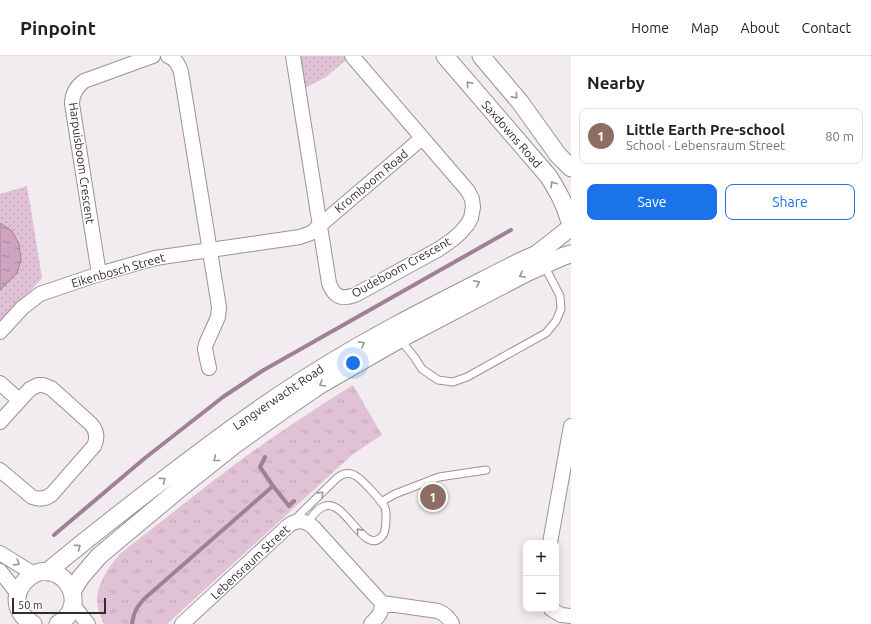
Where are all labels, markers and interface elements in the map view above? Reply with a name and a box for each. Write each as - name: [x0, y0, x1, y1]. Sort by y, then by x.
- text: Pinpoint: [20, 17, 96, 39]
- text: Home: [631, 20, 669, 36]
- text: Map: [691, 20, 719, 36]
- text: About: [741, 20, 780, 36]
- text: Contact: [802, 20, 851, 36]
- text: Nearby: [587, 73, 645, 92]
- one-way arrow: [467, 82, 474, 89]
- one-way arrow: [511, 92, 518, 99]
- street label: Saxdowns Road: [479, 98, 545, 170]
- street label: Harpuisboom Crescent: [67, 101, 97, 225]
- text: Little Earth Pre-school: [626, 121, 785, 138]
- text: 1: [597, 129, 605, 143]
- text: 80 m: [825, 129, 854, 143]
- text: School · Lebensraum Street: [626, 138, 785, 152]
- street label: Kromboom Road: [332, 147, 410, 215]
- one-way arrow: [550, 181, 558, 188]
- button: Save: [587, 184, 717, 220]
- button: Share: [725, 184, 855, 220]
- street label: Oudeboom Crescent: [349, 234, 453, 300]
- street label: Eikenbosch Street: [70, 250, 167, 290]
- one-way arrow: [519, 270, 527, 278]
- one-way arrow: [473, 281, 480, 288]
- one-way arrow: [358, 341, 365, 348]
- your location: [343, 353, 363, 373]
- street label: Langverwacht Road: [230, 362, 326, 432]
- one-way arrow: [319, 380, 326, 387]
- one-way arrow: [214, 454, 221, 461]
- one-way arrow: [158, 478, 165, 485]
- pin: 1: [420, 482, 446, 512]
- one-way arrow: [316, 491, 324, 499]
- street label: Lebensraum Street: [208, 522, 292, 602]
- one-way arrow: [357, 529, 364, 536]
- map controls: [523, 540, 559, 612]
- button: +: [523, 540, 559, 576]
- one-way arrow: [73, 545, 80, 552]
- one-way arrow: [13, 559, 20, 566]
- button: −: [523, 576, 559, 612]
- scale bar: [12, 596, 106, 615]
- text: 50 m: [18, 599, 42, 611]

